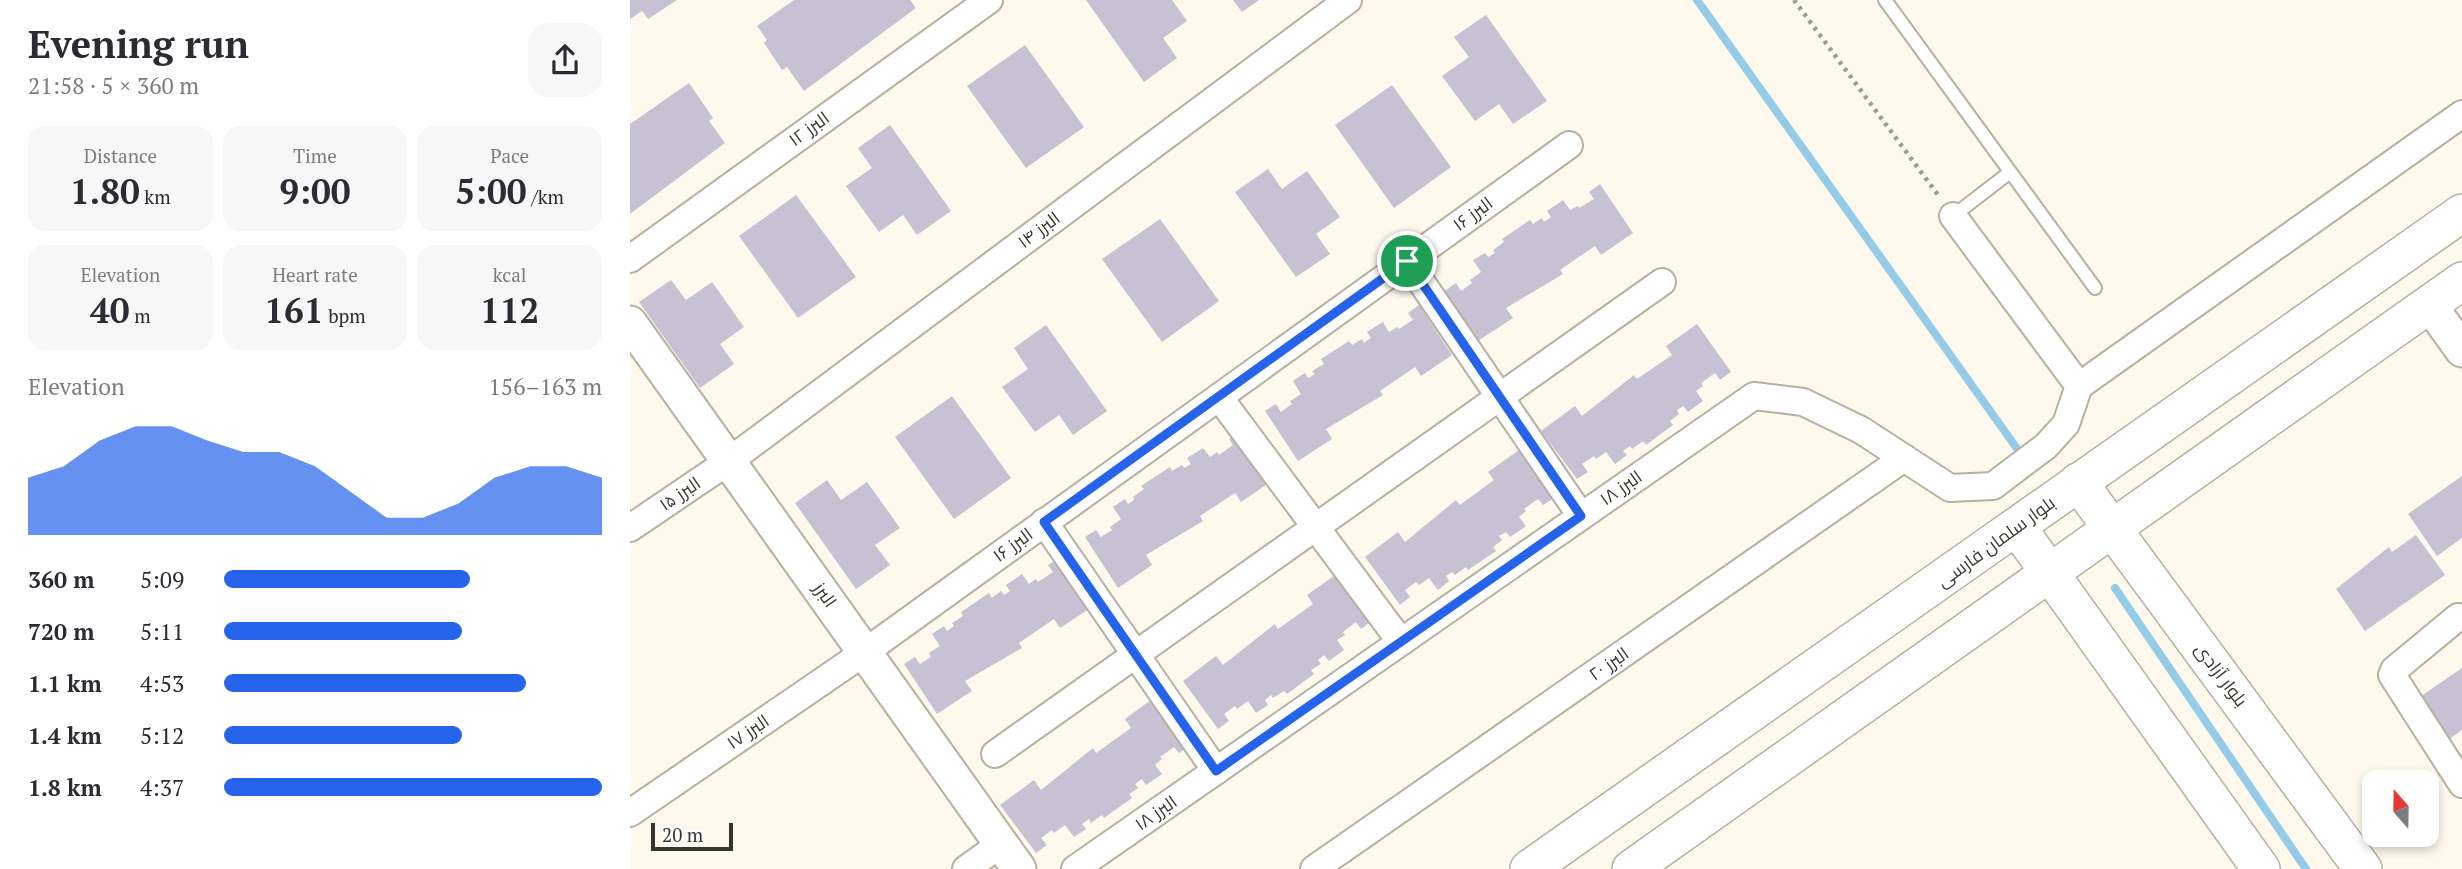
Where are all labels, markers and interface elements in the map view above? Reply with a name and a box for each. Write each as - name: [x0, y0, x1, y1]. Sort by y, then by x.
- text: Evening run: [28, 19, 249, 69]
- button: share: [528, 23, 602, 97]
- text: 21:58 · 5 × 360 m: [28, 70, 199, 101]
- street label: البرز ۱۲: [783, 105, 834, 151]
- text: Distance: [84, 143, 157, 168]
- text: Time: [293, 143, 337, 168]
- text: Pace: [490, 143, 529, 168]
- text: 1.80: [70, 168, 140, 214]
- text: 9:00: [279, 168, 351, 214]
- text: 5:00: [455, 168, 527, 214]
- text: km: [140, 184, 171, 209]
- text: /km: [527, 184, 564, 209]
- street label: البرز ۱۶: [1448, 191, 1497, 236]
- street label: البرز ۱۴: [1012, 205, 1064, 253]
- pin: [1377, 231, 1437, 291]
- icon: arrive: [1388, 242, 1426, 280]
- text: Elevation: [80, 262, 160, 287]
- text: Heart rate: [272, 262, 358, 287]
- text: kcal: [493, 262, 527, 287]
- text: 40: [90, 287, 130, 333]
- text: 161: [264, 287, 324, 333]
- text: 112: [480, 287, 539, 333]
- text: m: [130, 303, 151, 328]
- text: bpm: [324, 303, 366, 328]
- text: Elevation: [28, 371, 125, 402]
- text: 156–163 m: [489, 371, 602, 402]
- street label: البرز ۱۸: [1595, 464, 1646, 510]
- street label: البرز ۱۵: [654, 471, 705, 516]
- street label: بلوار سلمان فارسی: [1931, 490, 2059, 592]
- street label: البرز ۱۶: [988, 522, 1037, 567]
- text: 360 m: [28, 564, 94, 595]
- text: 5:09: [140, 564, 184, 595]
- street label: البرز: [808, 576, 843, 612]
- text: 720 m: [28, 616, 94, 647]
- text: 5:11: [140, 616, 184, 647]
- street label: بلوار آزادی: [2190, 638, 2254, 711]
- street label: البرز ۲۰: [1584, 641, 1633, 686]
- text: 1.1 km: [28, 668, 102, 699]
- text: 4:53: [140, 668, 184, 699]
- street label: البرز ۱۷: [722, 708, 773, 754]
- text: 1.4 km: [28, 720, 102, 751]
- text: 5:12: [140, 720, 184, 751]
- north arrow: [2362, 770, 2440, 847]
- map controls: [2362, 770, 2439, 847]
- text: 1.8 km: [28, 772, 102, 803]
- text: 4:37: [140, 772, 184, 803]
- street label: البرز ۱۸: [1130, 789, 1181, 835]
- scale bar: [651, 820, 733, 852]
- text: 20 m: [662, 822, 703, 847]

